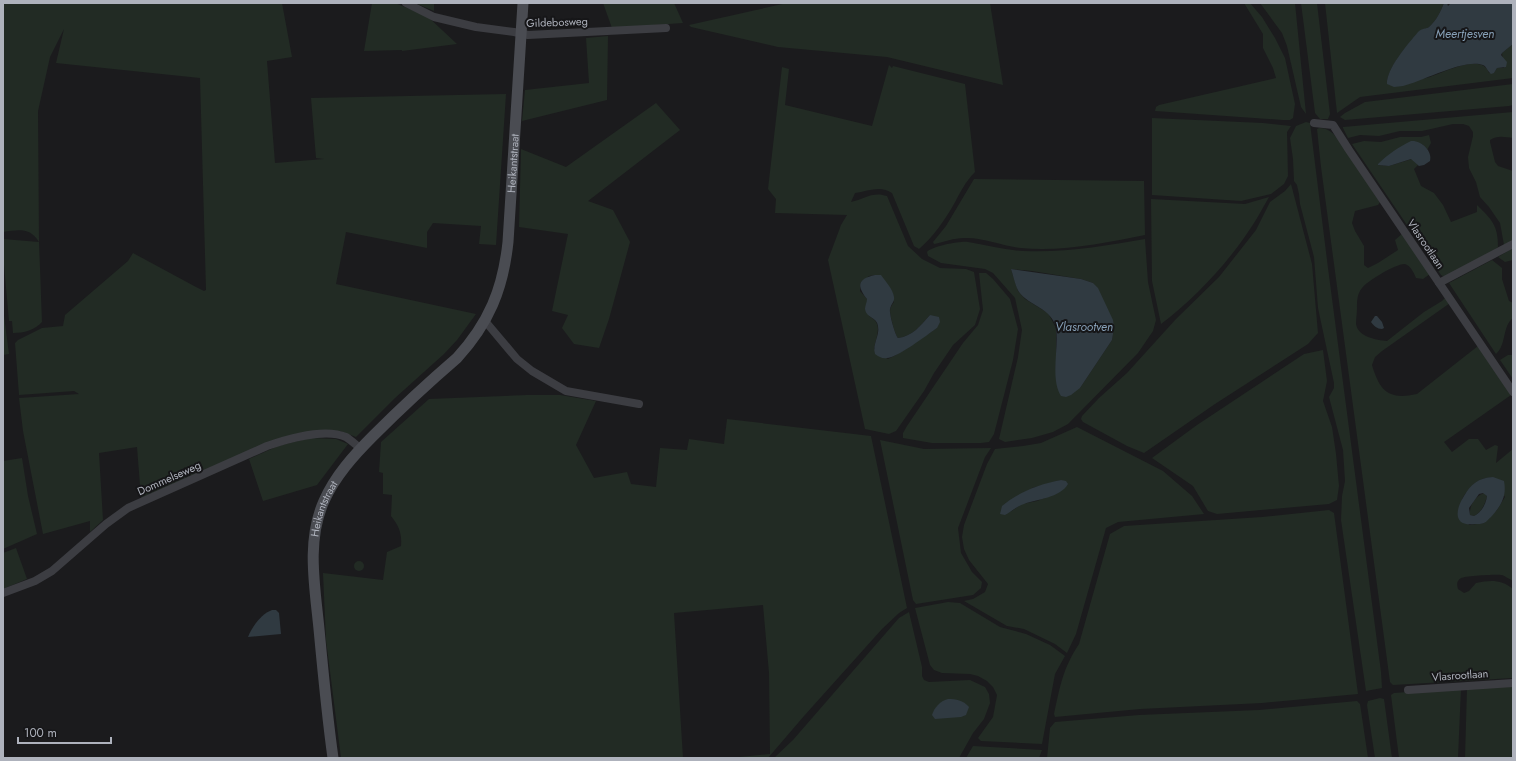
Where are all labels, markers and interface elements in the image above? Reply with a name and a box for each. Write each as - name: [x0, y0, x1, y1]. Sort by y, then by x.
- street label: Gildebosweg: [526, 13, 588, 31]
- water label: Meertjesven: [1436, 25, 1494, 43]
- street label: Heikantstraat: [503, 133, 523, 193]
- street label: Vlasrootlaan: [1404, 216, 1448, 272]
- water label: Vlasrootven: [1055, 318, 1113, 336]
- street label: Dommelseweg: [135, 457, 203, 499]
- street label: Heikantstraat: [306, 477, 341, 538]
- street label: Vlasrootlaan: [1431, 665, 1489, 685]
- scale bar: [18, 719, 111, 745]
- text: 100 m: [24, 724, 57, 742]

